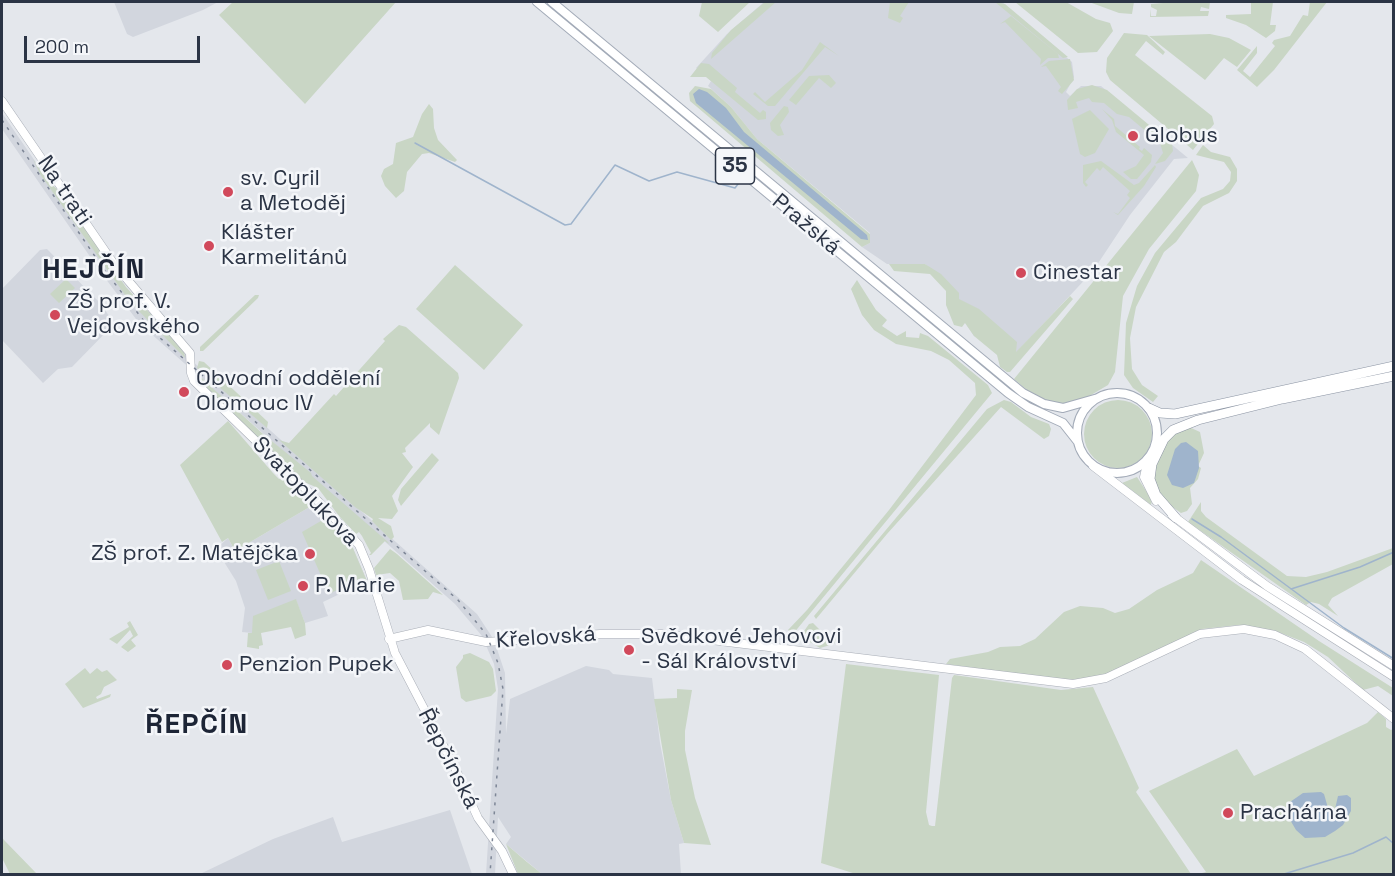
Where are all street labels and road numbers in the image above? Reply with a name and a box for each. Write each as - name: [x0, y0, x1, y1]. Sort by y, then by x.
- road number: 35: [716, 148, 754, 184]
- street label: Na trati: [31, 151, 97, 231]
- street label: Pražská: [766, 189, 846, 261]
- street label: Svatoplukova: [246, 432, 364, 552]
- street label: Křelovská: [495, 621, 597, 655]
- street label: Řepčínská: [412, 704, 484, 814]

